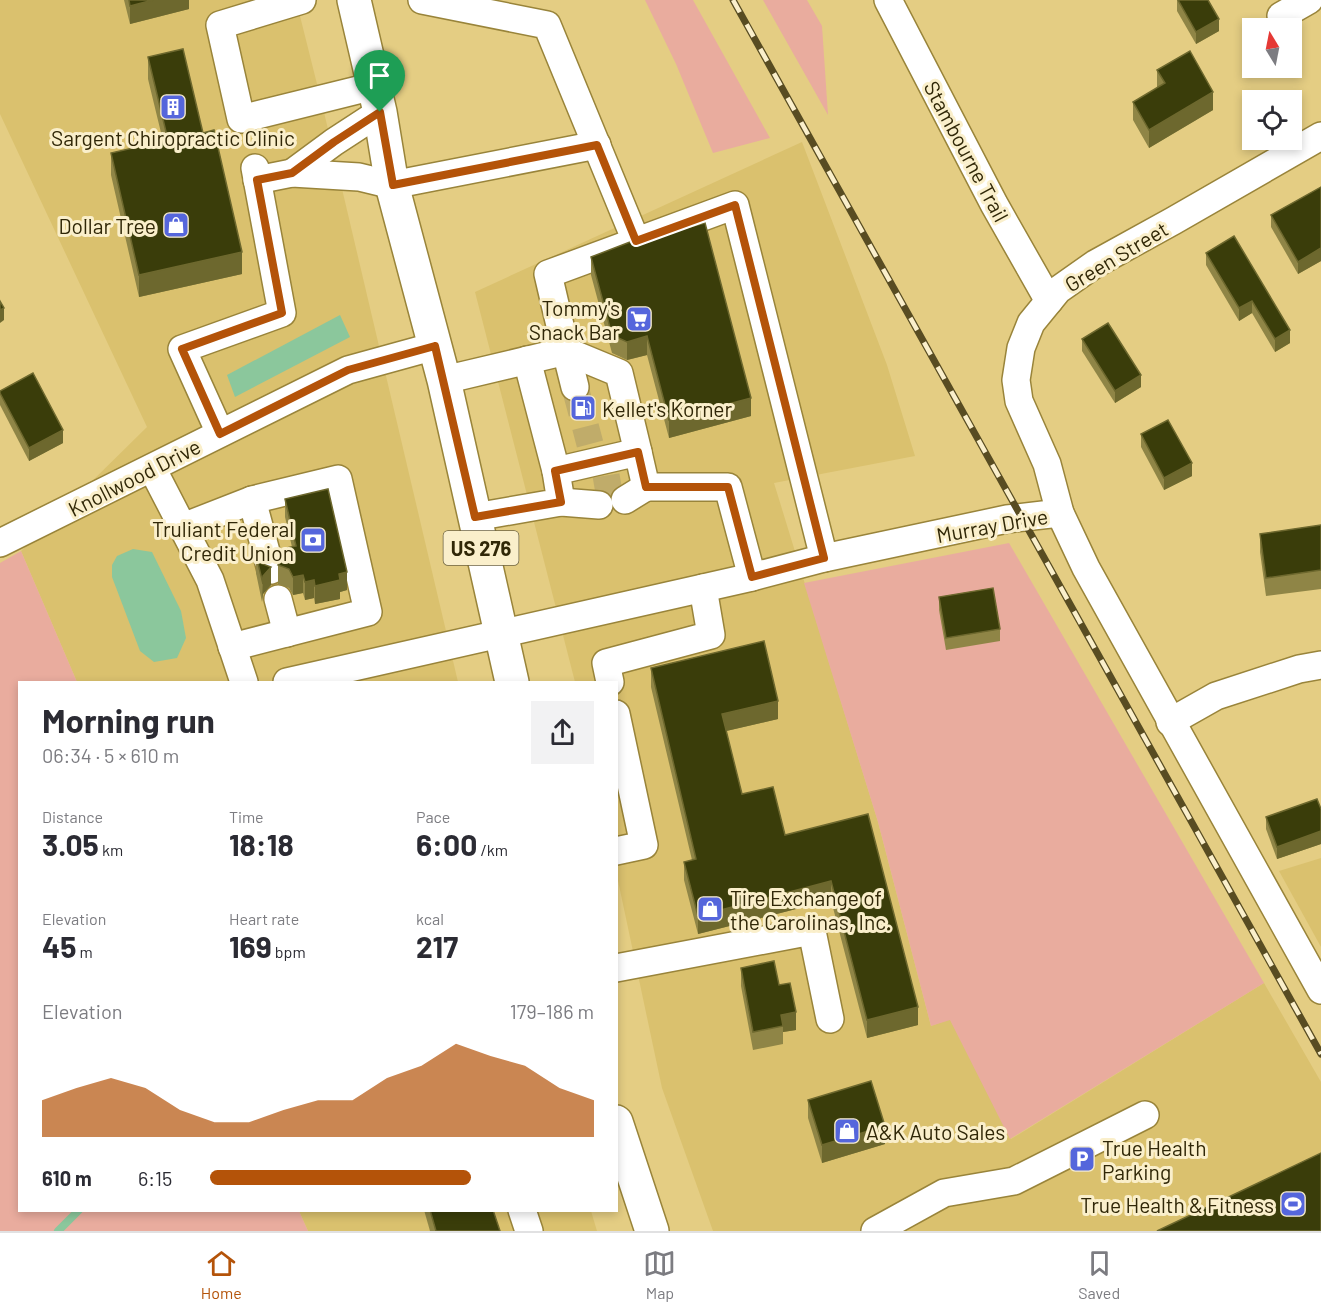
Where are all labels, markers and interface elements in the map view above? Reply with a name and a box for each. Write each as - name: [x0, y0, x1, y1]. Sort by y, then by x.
- north arrow: [1242, 18, 1302, 78]
- map controls: [1242, 18, 1302, 150]
- pin: [354, 50, 405, 112]
- icon: arrive: [363, 59, 396, 92]
- street label: Stambourne Trail: [919, 76, 1015, 226]
- button: locate: [1242, 90, 1302, 150]
- building icon: Sargent Chiropractic Clinic: [158, 92, 188, 122]
- place label: Sargent Chiropractic Clinic: [51, 125, 295, 150]
- shop icon: Dollar Tree: [161, 210, 191, 240]
- place label: Dollar Tree: [59, 213, 156, 238]
- street label: Green Street: [1060, 216, 1172, 296]
- place label: Tommy's Snack Bar: [529, 295, 620, 344]
- supermarket icon: Tommy's Snack Bar: [624, 304, 654, 334]
- fuel station icon: Kellet's Korner: [568, 393, 598, 423]
- place label: Kellet's Korner: [602, 396, 733, 421]
- street label: Knollwood Drive: [64, 433, 204, 521]
- street label: Murray Drive: [934, 503, 1050, 547]
- place label: Truliant Federal Credit Union: [152, 516, 294, 565]
- bank icon: Truliant Federal Credit Union: [298, 525, 328, 555]
- road number: US 276: [444, 531, 518, 565]
- text: Morning run: [42, 700, 215, 740]
- button: share: [531, 701, 594, 764]
- text: 06:34 · 5 × 610 m: [42, 743, 179, 767]
- text: Distance: [42, 807, 103, 826]
- text: Time: [229, 807, 264, 826]
- text: Pace: [416, 807, 450, 826]
- text: 3.05: [42, 826, 99, 862]
- text: 18:18: [229, 826, 294, 862]
- text: 6:00: [416, 826, 477, 862]
- text: km: [99, 840, 123, 859]
- text: /km: [477, 840, 508, 859]
- place label: Tire Exchange of the Carolinas, Inc.: [730, 885, 891, 934]
- shop icon: Tire Exchange of the Carolinas, Inc.: [695, 894, 725, 924]
- text: Elevation: [42, 909, 106, 928]
- text: Heart rate: [229, 909, 299, 928]
- text: kcal: [416, 909, 444, 928]
- text: 45: [42, 928, 76, 964]
- text: 169: [229, 928, 272, 964]
- text: 217: [416, 928, 458, 964]
- text: m: [76, 942, 93, 961]
- text: bpm: [272, 942, 306, 961]
- text: Elevation: [42, 999, 123, 1023]
- text: 179–186 m: [510, 999, 594, 1023]
- shop icon: A&K Auto Sales: [832, 1116, 862, 1146]
- place label: A&K Auto Sales: [866, 1119, 1005, 1144]
- place label: True Health Parking: [1102, 1135, 1206, 1184]
- parking icon: True Health Parking: [1067, 1144, 1097, 1174]
- text: 610 m: [42, 1166, 92, 1190]
- text: 6:15: [138, 1166, 172, 1190]
- sports icon: True Health & Fitness: [1278, 1189, 1308, 1219]
- place label: True Health & Fitness: [1080, 1192, 1274, 1217]
- tab: Home: [201, 1247, 242, 1302]
- tab: Map: [643, 1247, 676, 1302]
- tab: Saved: [1078, 1247, 1120, 1302]

